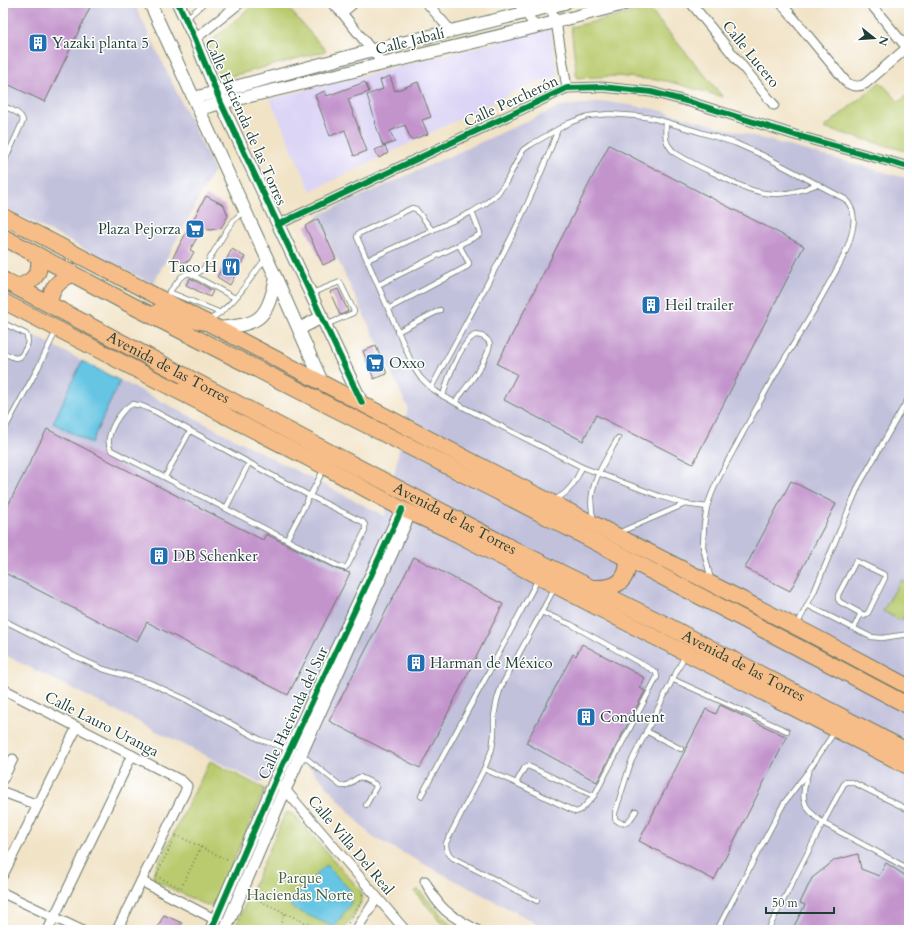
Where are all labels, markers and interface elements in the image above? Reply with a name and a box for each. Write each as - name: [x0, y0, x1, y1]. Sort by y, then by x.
- street label: Calle Lucero: [718, 16, 784, 92]
- north arrow: [854, 18, 894, 58]
- street label: Calle Jabalí: [373, 23, 447, 59]
- building icon: Yazaki planta 5: [27, 32, 49, 54]
- place label: Yazaki planta 5: [52, 33, 149, 53]
- text: N: [874, 34, 892, 48]
- street label: Calle Hacienda de las Torres: [200, 36, 292, 208]
- street label: Calle Percherón: [461, 70, 562, 132]
- supermarket icon: Plaza Pejorza: [184, 218, 206, 240]
- place label: Plaza Pejorza: [98, 219, 182, 239]
- restaurant icon: Taco H: [220, 256, 242, 278]
- place label: Taco H: [168, 257, 217, 277]
- building icon: Heil trailer: [640, 294, 662, 316]
- place label: Heil trailer: [665, 295, 734, 315]
- street label: Avenida de las Torres: [103, 327, 233, 408]
- supermarket icon: Oxxo: [364, 352, 386, 374]
- place label: Oxxo: [389, 353, 425, 373]
- street label: Avenida de las Torres: [390, 478, 520, 559]
- building icon: DB Schenker: [148, 545, 170, 567]
- place label: DB Schenker: [173, 546, 258, 566]
- street label: Avenida de las Torres: [678, 625, 809, 706]
- street label: Calle Hacienda del Sur: [253, 643, 333, 783]
- building icon: Harman de México: [405, 652, 427, 674]
- place label: Harman de México: [430, 653, 553, 673]
- street label: Calle Lauro Uranga: [42, 687, 163, 762]
- building icon: Conduent: [575, 706, 597, 728]
- place label: Conduent: [600, 707, 665, 727]
- street label: Calle Villa Del Real: [303, 791, 399, 899]
- park label: Parque Haciendas Norte: [247, 868, 354, 905]
- scale bar: [766, 889, 834, 915]
- text: 50 m: [772, 895, 799, 911]

